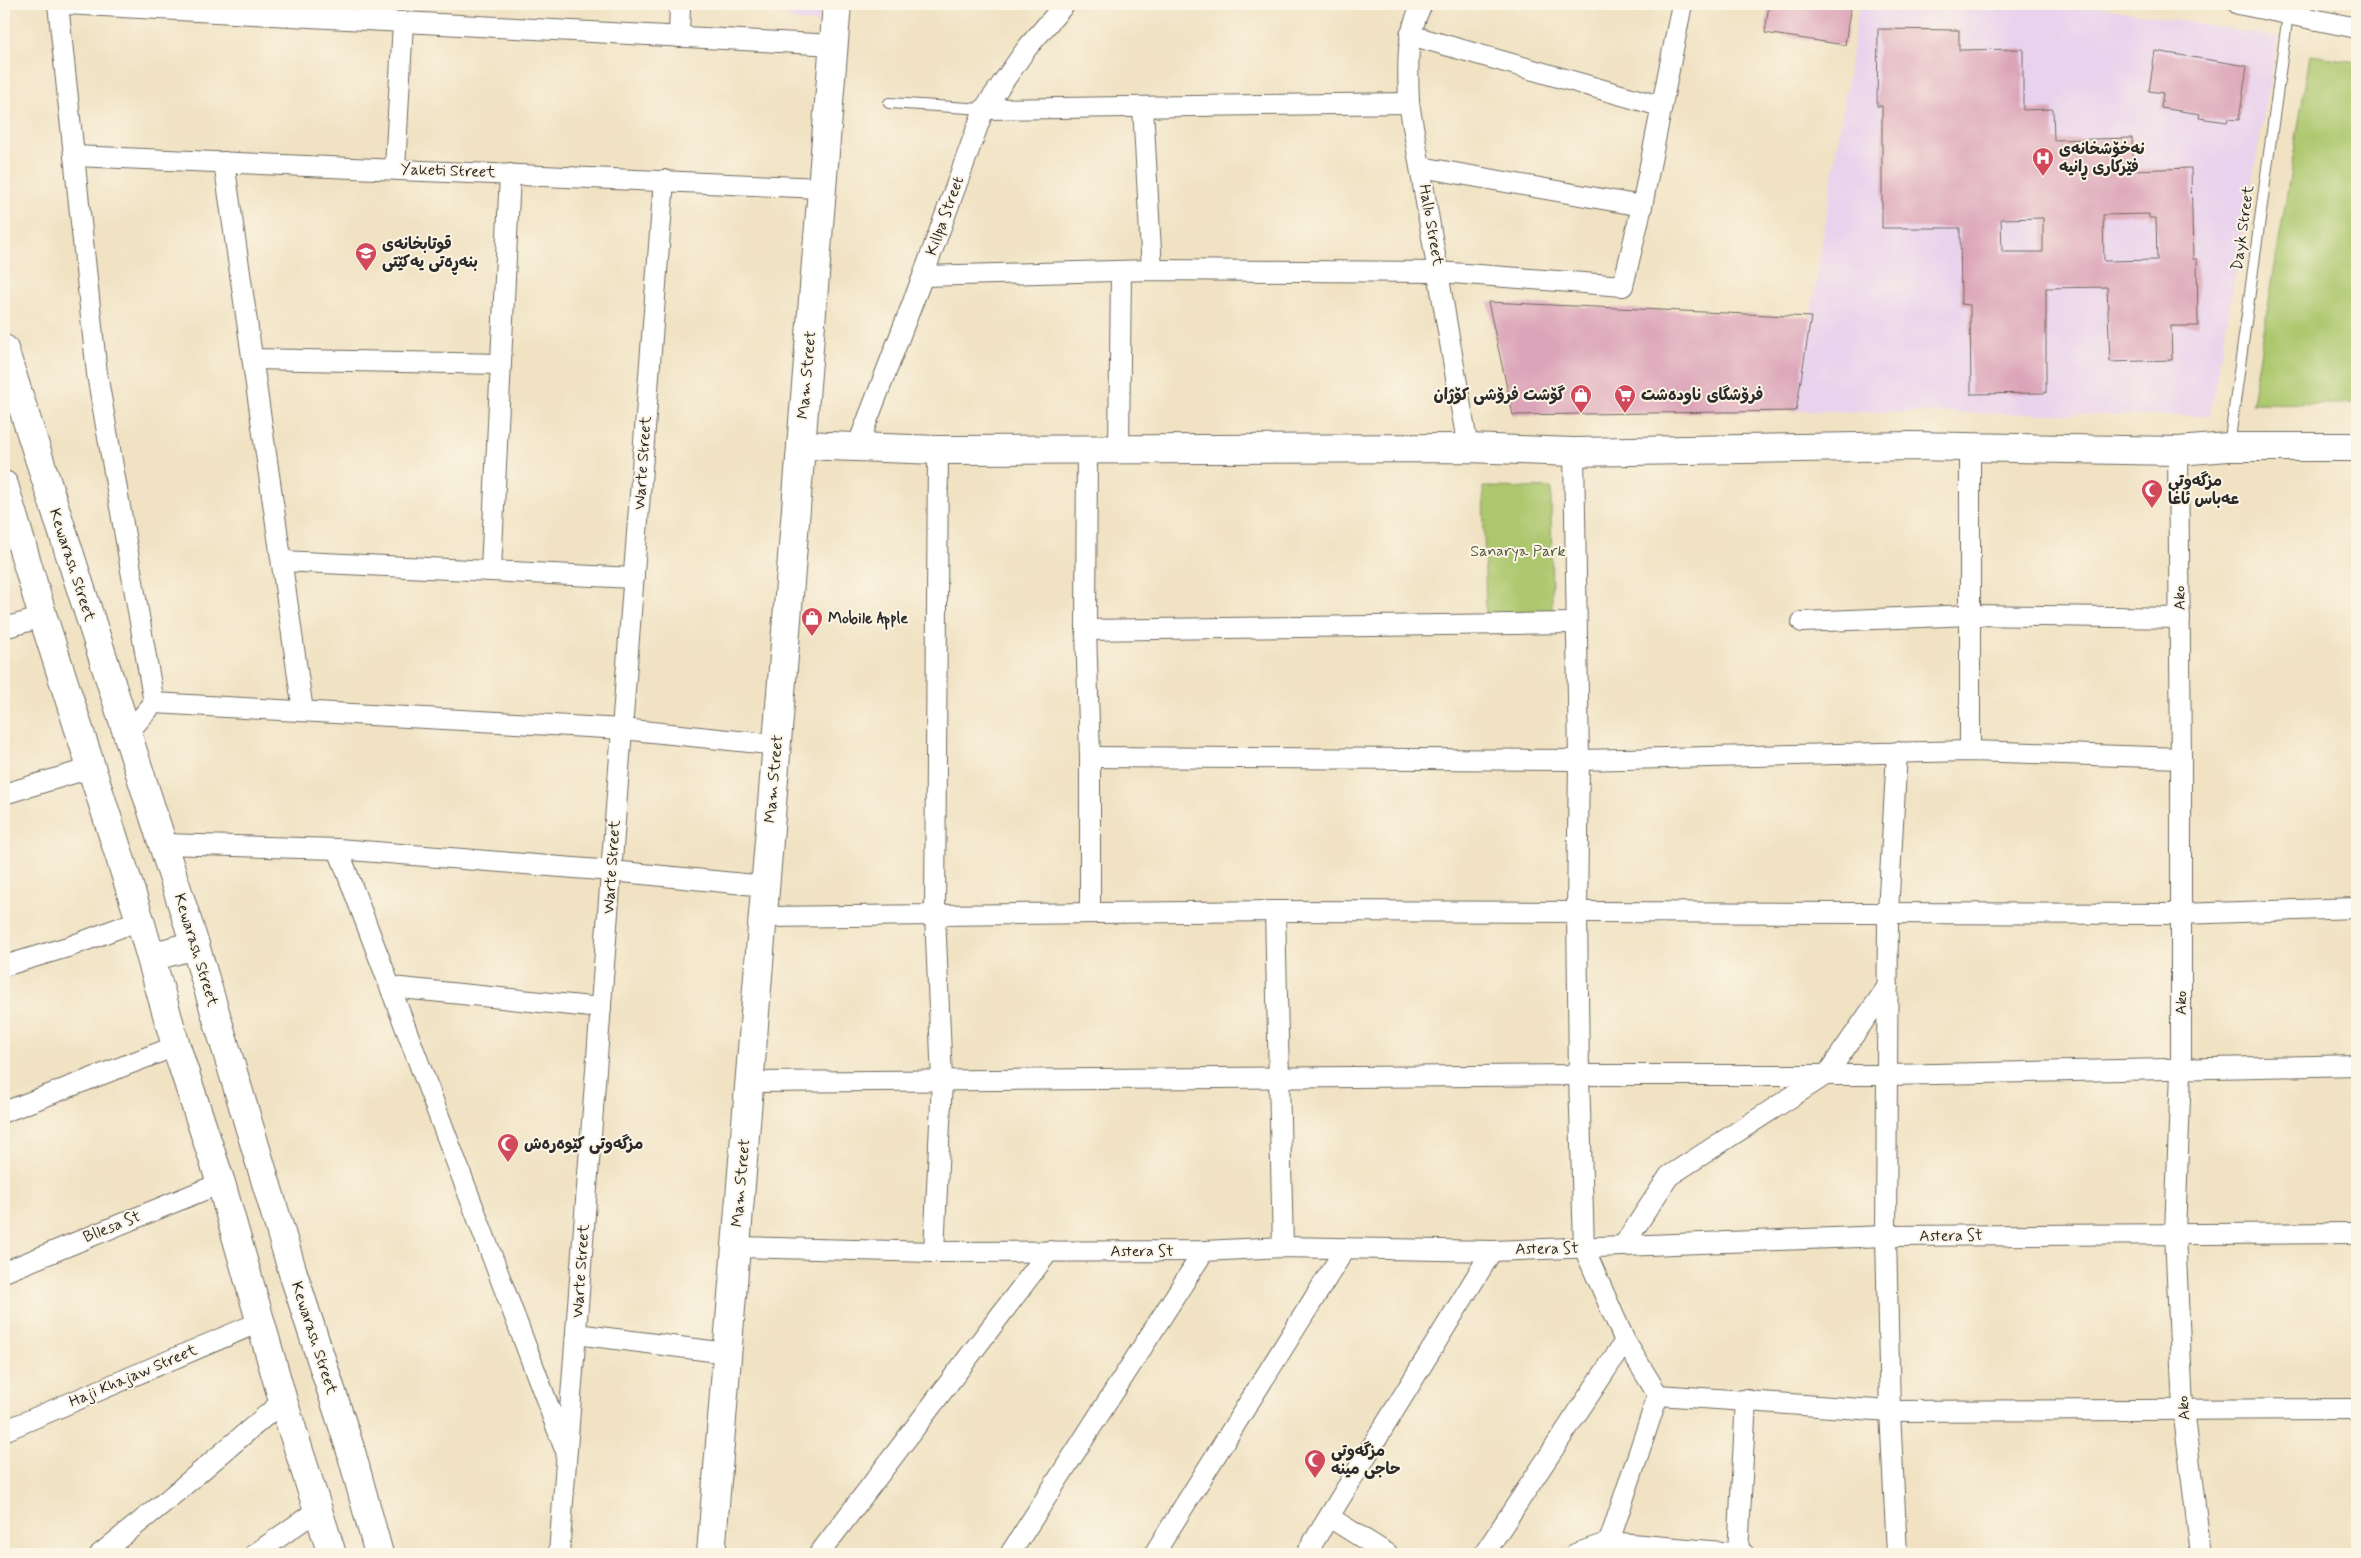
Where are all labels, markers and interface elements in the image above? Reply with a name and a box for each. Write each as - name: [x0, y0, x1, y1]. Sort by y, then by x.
- place label: نەخۆشخانەی فێرکاری ڕانیە: [2059, 139, 2145, 180]
- hospital icon: نەخۆشخانەی فێرکاری ڕانیە: [2031, 146, 2055, 177]
- street label: Yaketi Street: [400, 159, 497, 183]
- street label: Killpa Street: [921, 173, 969, 259]
- street label: Hallo Street: [1414, 183, 1449, 268]
- street label: Dayk Street: [2227, 184, 2259, 272]
- place label: قوتابخانەی بنەڕەتی یەکێتی: [382, 234, 478, 275]
- school or university icon: قوتابخانەی بنەڕەتی یەکێتی: [354, 241, 378, 272]
- street label: Mam Street: [793, 330, 821, 420]
- shop icon: گۆشت فرۆشی کۆژان: [1569, 383, 1593, 414]
- supermarket icon: فرۆشگای ناوده‌شت: [1613, 383, 1637, 414]
- place label: گۆشت فرۆشی کۆژان: [1433, 385, 1565, 406]
- place label: فرۆشگای ناوده‌شت: [1641, 385, 1763, 406]
- street label: Warte Street: [629, 415, 657, 511]
- place label: مزگەوتی عەباس ئاغا: [2168, 471, 2240, 510]
- mosque icon: مزگەوتی عەباس ئاغا: [2140, 478, 2164, 509]
- street label: Kewarash Street: [44, 506, 100, 625]
- park label: Sanarya Park: [1470, 541, 1566, 562]
- street label: Ako: [2169, 585, 2191, 611]
- shop icon: Mobile Apple: [800, 606, 824, 637]
- place label: Mobile Apple: [828, 608, 908, 630]
- street label: Mam Street: [760, 734, 788, 824]
- street label: Warte Street: [598, 819, 626, 915]
- street label: Kewarash Street: [169, 891, 223, 1010]
- street label: Ako: [2171, 991, 2192, 1015]
- mosque icon: مزگەوتی کێوەرەش: [496, 1132, 520, 1163]
- place label: مزگەوتی کێوەرەش: [524, 1134, 643, 1155]
- street label: Mam Street: [727, 1138, 755, 1228]
- street label: Bllesa St: [80, 1206, 144, 1248]
- street label: Warte Street: [567, 1223, 595, 1319]
- street label: Astera St: [1919, 1225, 1983, 1247]
- street label: Astera St: [1515, 1238, 1579, 1260]
- street label: Astera St: [1110, 1241, 1174, 1262]
- street label: Kewarash Street: [286, 1279, 342, 1398]
- street label: ‌Haji Khajaw Street: [66, 1339, 201, 1412]
- street label: Ako: [2172, 1395, 2196, 1421]
- place label: مزگەوتی حاجی مینە: [1331, 1441, 1400, 1480]
- mosque icon: مزگەوتی حاجی مینە: [1303, 1448, 1327, 1479]

